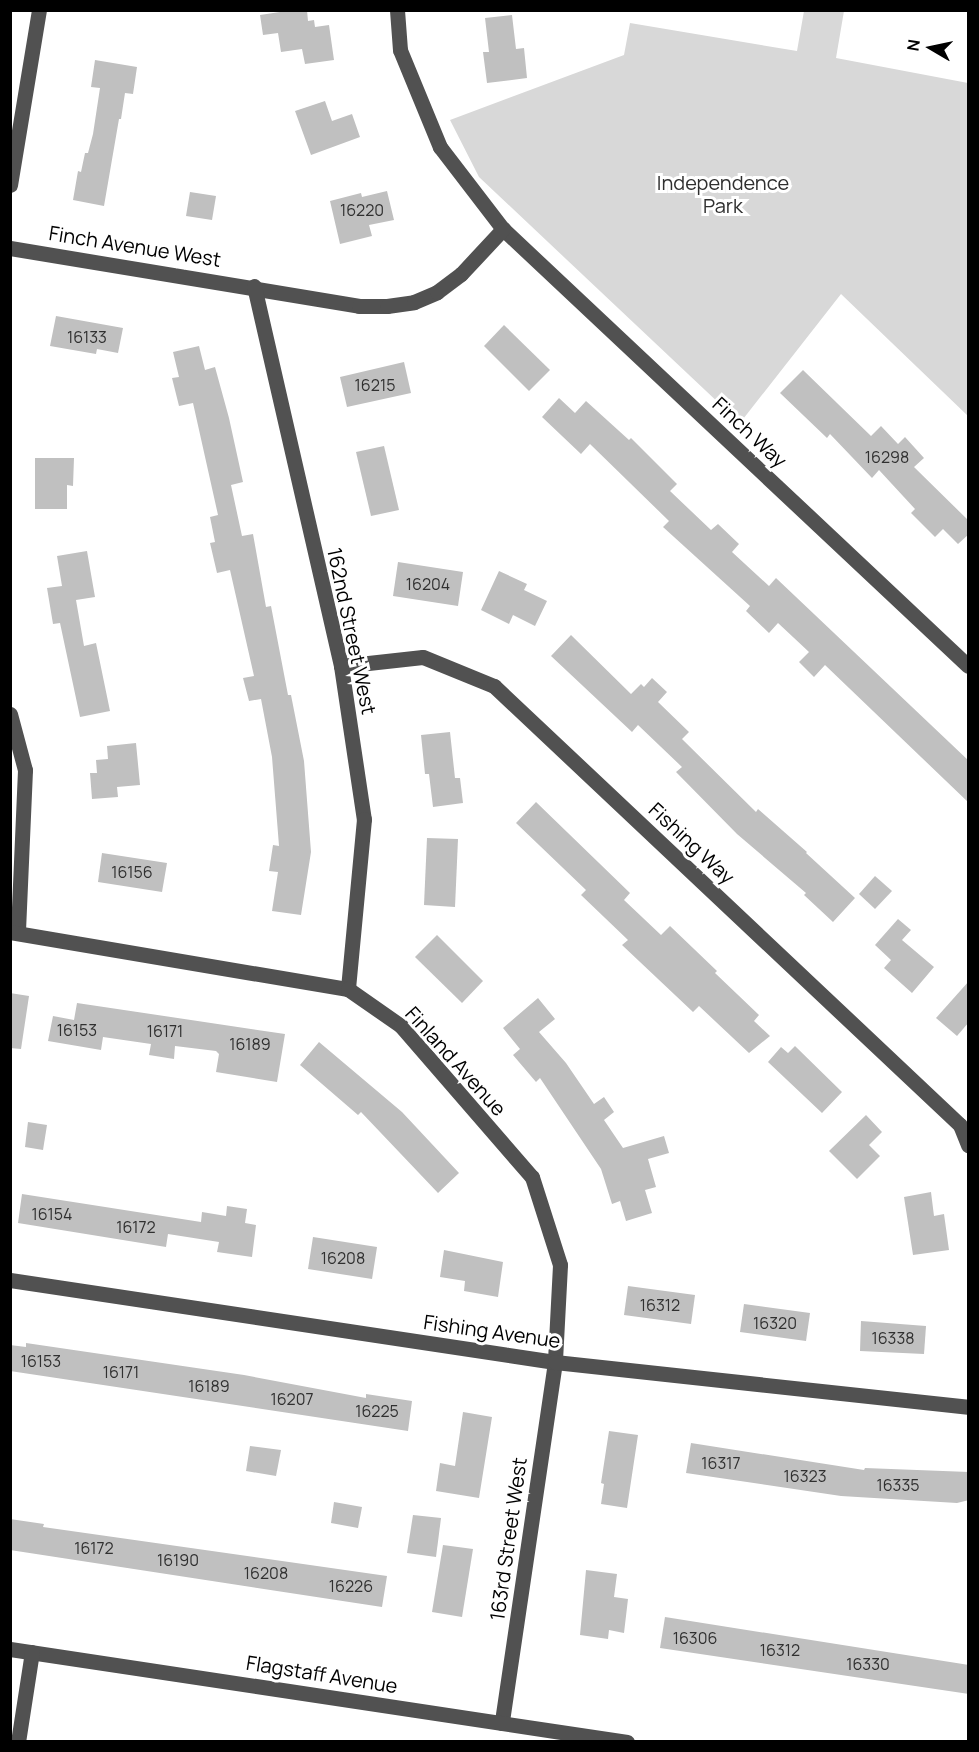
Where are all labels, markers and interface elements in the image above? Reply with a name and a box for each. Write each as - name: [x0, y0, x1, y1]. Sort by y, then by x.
- north arrow: [901, 18, 961, 78]
- text: N: [901, 38, 925, 53]
- park label: Independence Park: [657, 171, 789, 218]
- house number: 16220: [340, 200, 384, 220]
- street label: Finch Avenue West: [47, 221, 223, 271]
- house number: 16133: [67, 327, 107, 347]
- house number: 16215: [355, 375, 395, 395]
- street label: Finch Way: [708, 392, 792, 472]
- house number: 16298: [865, 447, 909, 467]
- street label: 162nd Street West: [323, 545, 381, 717]
- house number: 16204: [406, 574, 450, 594]
- street label: Fishing Way: [644, 797, 740, 889]
- house number: 16156: [111, 862, 153, 882]
- street label: Finland Avenue: [401, 1001, 511, 1121]
- house number: 16153: [57, 1020, 97, 1040]
- house number: 16171: [147, 1021, 183, 1041]
- house number: 16189: [229, 1034, 271, 1054]
- house number: 16154: [32, 1204, 72, 1224]
- house number: 16172: [116, 1217, 156, 1237]
- house number: 16208: [321, 1248, 365, 1268]
- house number: 16312: [640, 1295, 680, 1315]
- street label: Fishing Avenue: [422, 1310, 562, 1352]
- house number: 16320: [753, 1313, 797, 1333]
- house number: 16338: [871, 1328, 915, 1348]
- house number: 16153: [21, 1351, 61, 1371]
- house number: 16171: [103, 1362, 139, 1382]
- house number: 16189: [188, 1376, 230, 1396]
- house number: 16207: [270, 1389, 314, 1409]
- house number: 16225: [355, 1401, 399, 1421]
- house number: 16317: [701, 1453, 741, 1473]
- street label: 163rd Street West: [485, 1456, 531, 1622]
- house number: 16323: [784, 1466, 826, 1486]
- house number: 16335: [876, 1475, 920, 1495]
- house number: 16172: [74, 1538, 114, 1558]
- house number: 16190: [157, 1550, 199, 1570]
- house number: 16208: [244, 1563, 288, 1583]
- house number: 16226: [329, 1576, 373, 1596]
- house number: 16306: [673, 1628, 717, 1648]
- house number: 16312: [760, 1640, 800, 1660]
- street label: Flagstaff Avenue: [245, 1650, 399, 1698]
- house number: 16330: [846, 1654, 890, 1674]

